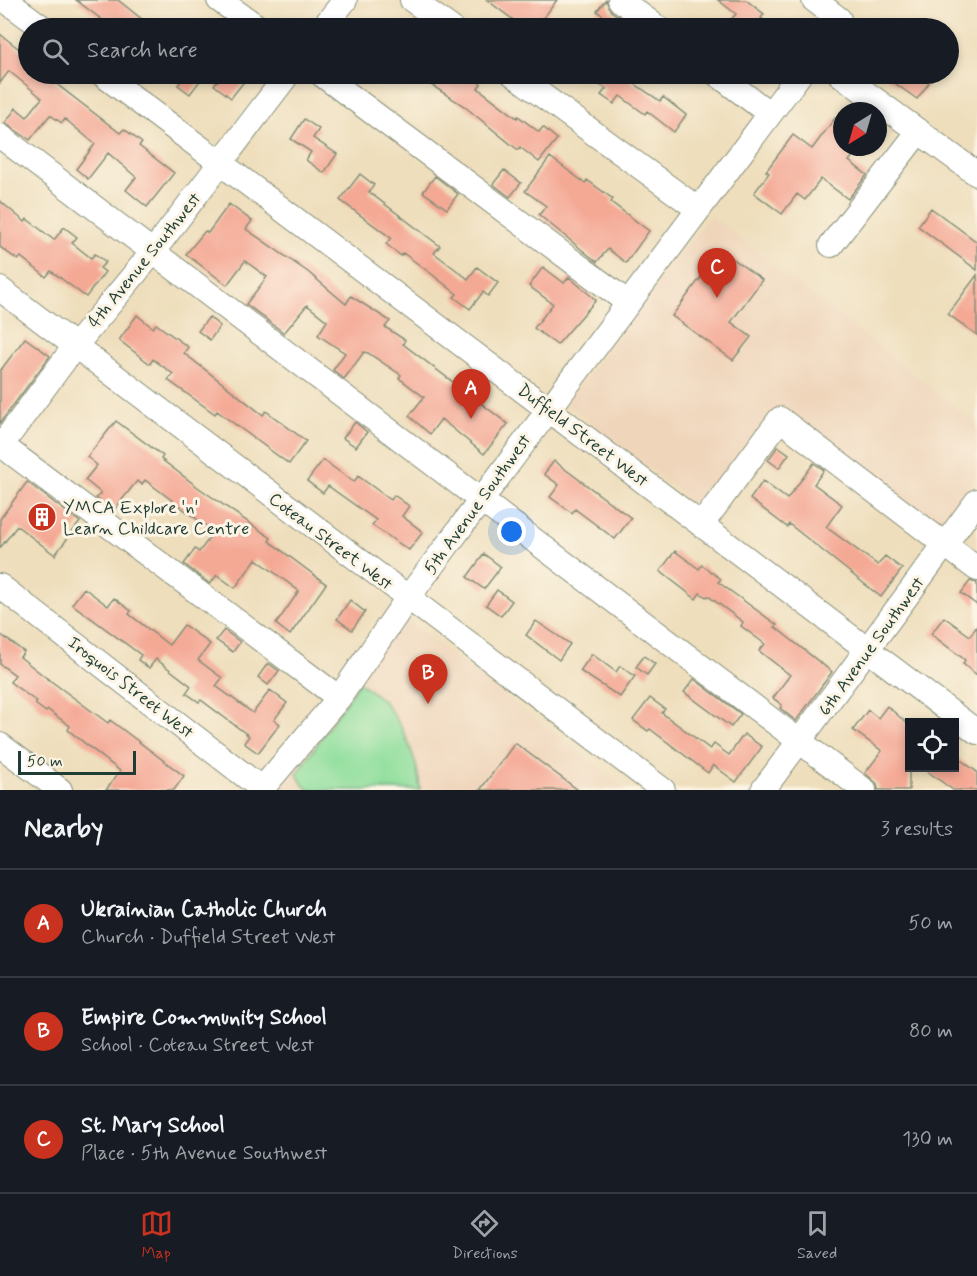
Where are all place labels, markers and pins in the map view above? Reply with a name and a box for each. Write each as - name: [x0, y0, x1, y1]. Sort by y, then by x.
- pin: C: [698, 248, 736, 298]
- pin: A: [452, 370, 490, 419]
- place label: YMCA Explore 'n' Learn Childcare Centre: [63, 496, 249, 541]
- building icon: YMCA Explore 'n' Learn Childcare Centre: [26, 501, 58, 533]
- pin: B: [408, 654, 448, 704]

